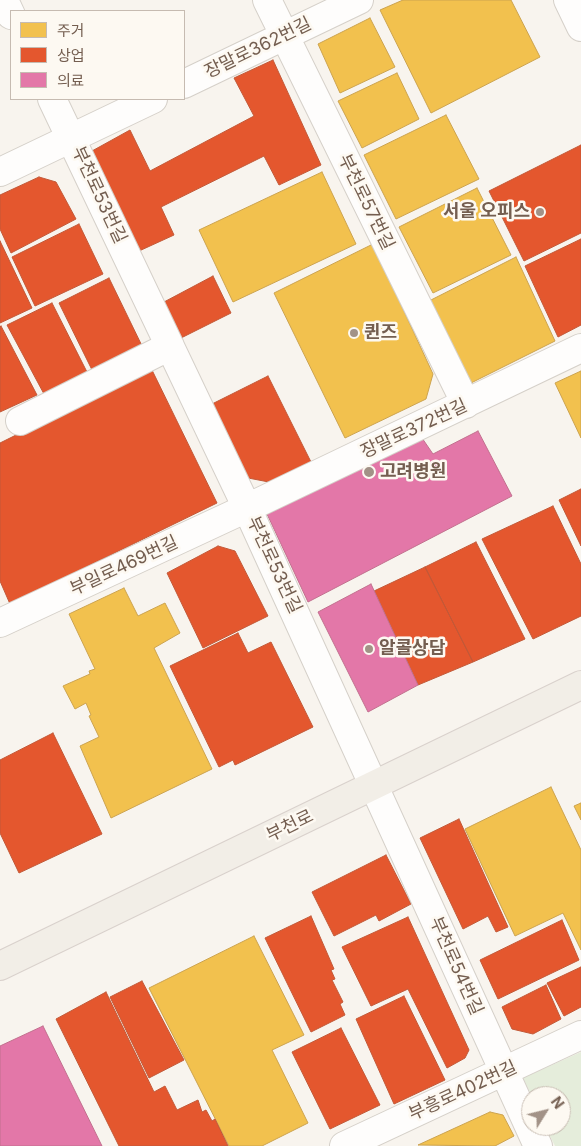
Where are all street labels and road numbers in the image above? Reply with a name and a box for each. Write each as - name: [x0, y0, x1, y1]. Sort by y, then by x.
- street label: 장말로362번길: [201, 13, 315, 83]
- street label: 부천로53번길: [67, 143, 131, 247]
- street label: 부천로57번길: [334, 151, 398, 253]
- street label: 장말로372번길: [357, 395, 471, 463]
- street label: 부천로53번길: [242, 513, 306, 617]
- street label: 부일로469번길: [67, 532, 181, 600]
- street label: 부천로: [263, 805, 317, 847]
- street label: 부천로54번길: [425, 913, 487, 1019]
- street label: 부흥로402번길: [406, 1057, 520, 1125]

